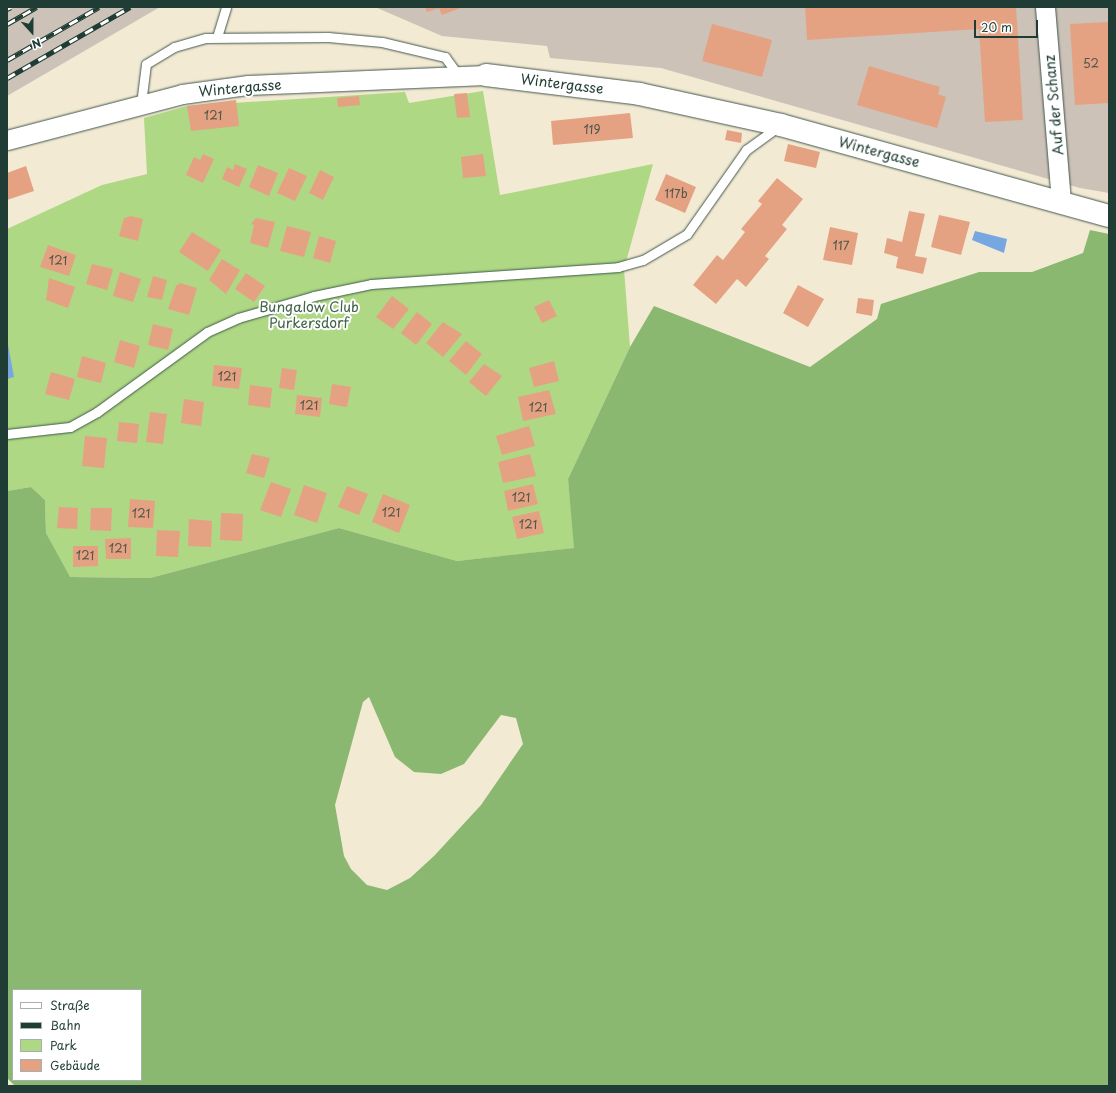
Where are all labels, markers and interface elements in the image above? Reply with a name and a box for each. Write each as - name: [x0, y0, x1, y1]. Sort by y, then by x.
- north arrow: [12, 12, 52, 52]
- scale bar: [976, 12, 1040, 38]
- text: 20 m: [981, 18, 1012, 36]
- text: N: [29, 34, 44, 53]
- street label: Auf der Schanz: [1041, 53, 1067, 157]
- house number: 52: [1083, 57, 1099, 71]
- street label: Wintergasse: [520, 71, 604, 97]
- street label: Wintergasse: [198, 76, 282, 100]
- house number: 121: [204, 109, 222, 123]
- house number: 119: [583, 123, 601, 137]
- street label: Wintergasse: [837, 133, 921, 171]
- house number: 117b: [664, 187, 688, 201]
- house number: 117: [833, 239, 849, 253]
- house number: 121: [49, 254, 67, 268]
- park label: Bungalow Club Purkersdorf: [259, 299, 359, 332]
- house number: 121: [218, 370, 236, 384]
- house number: 121: [300, 399, 318, 413]
- house number: 121: [529, 401, 547, 415]
- house number: 121: [512, 491, 530, 505]
- house number: 121: [382, 506, 400, 520]
- house number: 121: [132, 507, 150, 521]
- house number: 121: [519, 518, 537, 532]
- house number: 121: [109, 542, 127, 556]
- house number: 121: [76, 549, 94, 563]
- legend: [12, 989, 142, 1081]
- text: Straße: [50, 996, 90, 1014]
- text: Bahn: [50, 1016, 81, 1034]
- text: Park: [50, 1036, 77, 1054]
- text: Gebäude: [50, 1056, 100, 1074]

